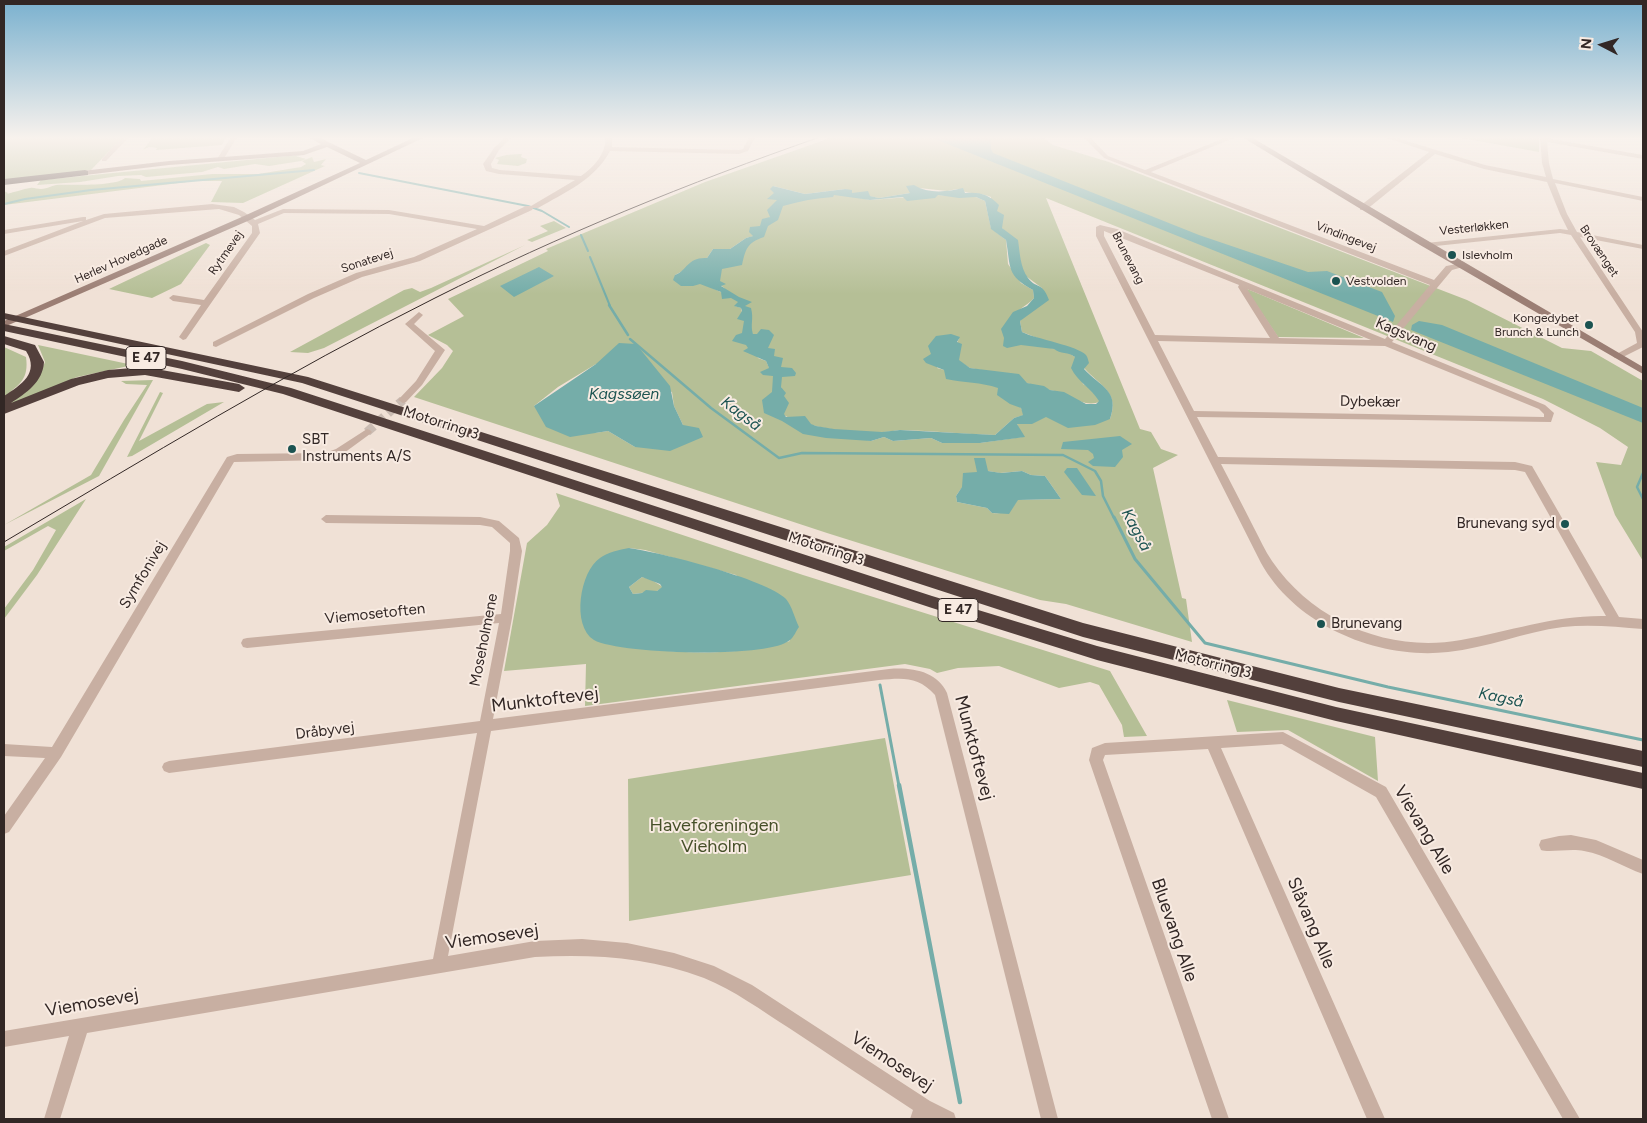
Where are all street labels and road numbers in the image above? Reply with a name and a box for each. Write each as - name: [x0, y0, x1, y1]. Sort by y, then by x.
- street label: Vesterløkken: [1439, 217, 1509, 239]
- street label: Vindingevej: [1314, 219, 1378, 255]
- street label: Brovænget: [1576, 222, 1622, 280]
- street label: Rytmevej: [206, 228, 246, 278]
- street label: Brunevang: [1109, 229, 1147, 287]
- street label: Herlev Hovedgade: [72, 233, 170, 287]
- street label: Sonatevej: [339, 246, 395, 276]
- street label: Kagsvang: [1373, 314, 1439, 356]
- road number: E 47: [126, 346, 166, 369]
- street label: Dybekær: [1340, 392, 1400, 412]
- street label: Motorring 3: [401, 402, 481, 444]
- street label: Motorring 3: [786, 528, 866, 570]
- street label: Symfonivej: [116, 538, 170, 612]
- street label: Moseholmene: [466, 592, 502, 688]
- road number: E 47: [938, 598, 978, 622]
- street label: Viemosetoften: [324, 600, 426, 628]
- street label: Motorring 3: [1173, 646, 1253, 682]
- street label: Munktoftevej: [490, 683, 600, 717]
- street label: Munktoftevej: [950, 693, 998, 803]
- street label: Dråbyvej: [294, 718, 356, 744]
- street label: Vievang Alle: [1389, 782, 1459, 878]
- street label: Slåvang Alle: [1282, 874, 1340, 972]
- street label: Bluevang Alle: [1146, 875, 1202, 985]
- street label: Viemosevej: [444, 920, 540, 954]
- street label: Viemosevej: [44, 984, 140, 1022]
- street label: Viemosevej: [847, 1027, 937, 1097]

